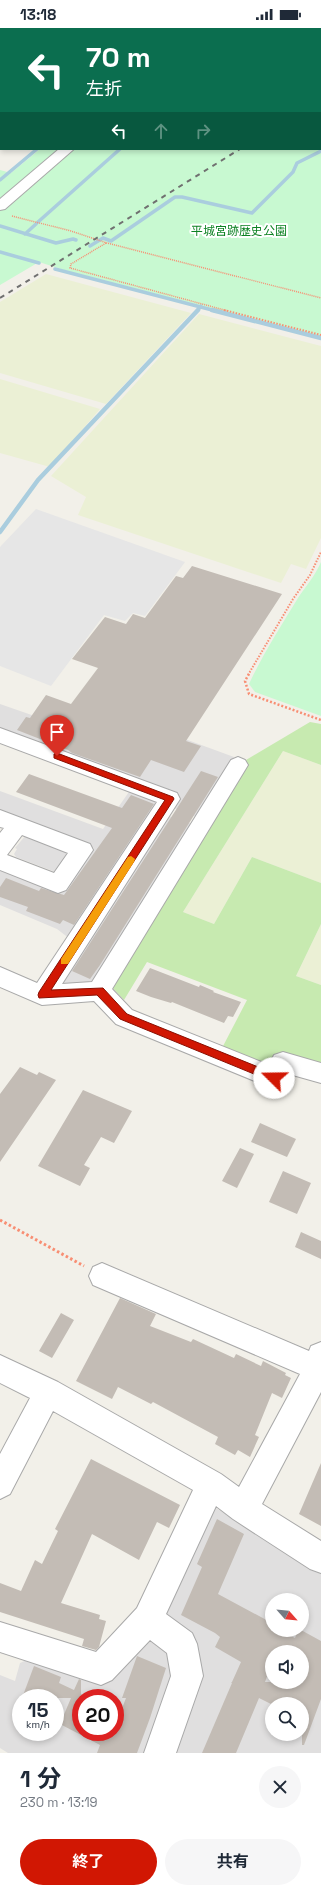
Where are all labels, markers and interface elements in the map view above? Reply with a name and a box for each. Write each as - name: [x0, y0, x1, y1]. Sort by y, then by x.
- text: 13:18: [20, 5, 56, 24]
- text: 70 m: [86, 39, 151, 75]
- icon: left: [20, 44, 72, 96]
- text: 左折: [86, 77, 122, 100]
- icon: left: [108, 120, 130, 142]
- icon: ahead: [150, 120, 172, 142]
- icon: right: [192, 120, 214, 142]
- park label: 平城宮跡歴史公園: [191, 223, 287, 239]
- pin: [40, 715, 74, 756]
- icon: arrive: [46, 721, 68, 743]
- position arrow: [253, 1057, 295, 1099]
- north arrow: [265, 1593, 309, 1637]
- map controls: [265, 1593, 309, 1741]
- button: sound: [265, 1645, 309, 1689]
- speed limit sign: 20: [72, 1689, 124, 1741]
- text: 15: [27, 1697, 49, 1723]
- button: search: [265, 1697, 309, 1741]
- text: km/h: [26, 1718, 50, 1731]
- text: 1 分: [20, 1763, 61, 1794]
- button: close: [259, 1766, 301, 1808]
- text: 230 m · 13:19: [20, 1794, 98, 1811]
- button: 終了: [20, 1839, 157, 1885]
- button: 共有: [165, 1839, 301, 1885]

